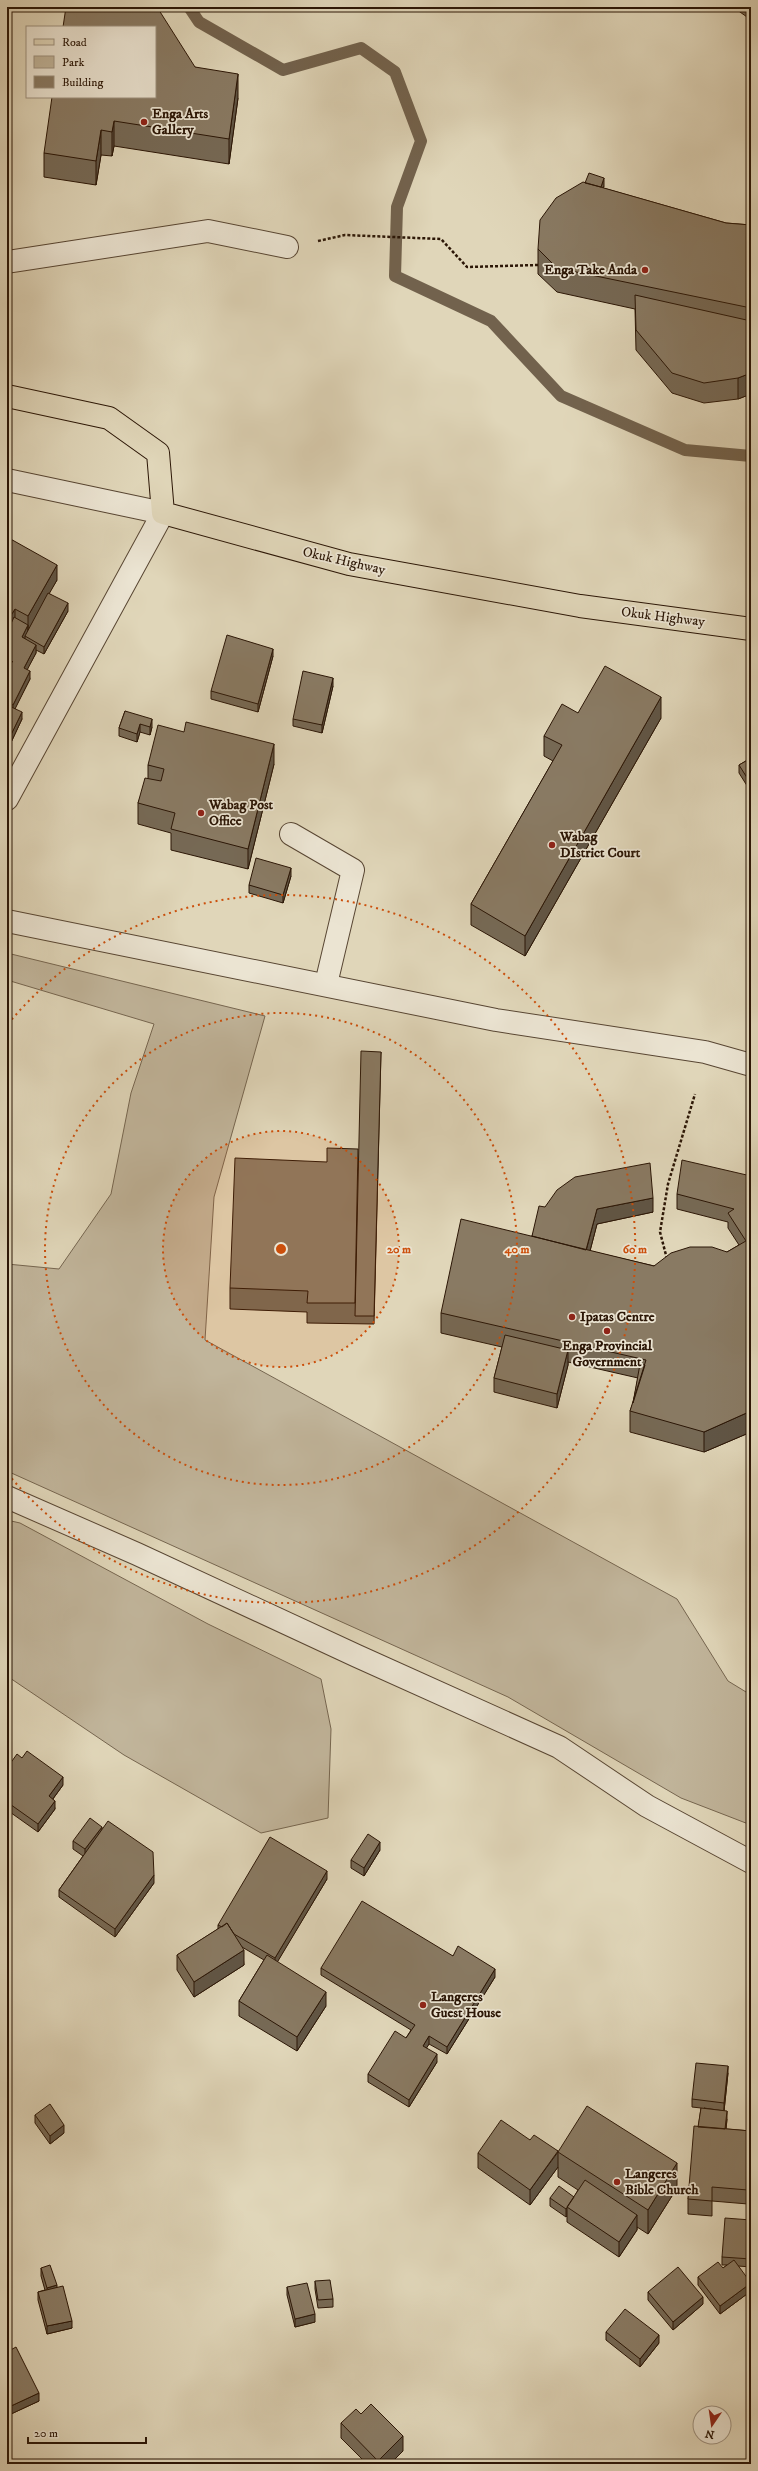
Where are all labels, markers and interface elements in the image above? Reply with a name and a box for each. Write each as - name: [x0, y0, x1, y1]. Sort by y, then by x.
- legend: [26, 26, 156, 98]
- text: Road: [62, 35, 87, 50]
- text: Park: [62, 55, 84, 70]
- text: Building: [62, 75, 103, 90]
- place label: Enga Arts Gallery: [152, 105, 209, 139]
- marker: Enga Arts Gallery: [139, 117, 149, 127]
- place label: Enga Take Anda: [544, 261, 638, 279]
- marker: Enga Take Anda: [640, 265, 650, 275]
- street label: Okuk Highway: [301, 543, 387, 579]
- street label: Okuk Highway: [620, 603, 706, 631]
- place label: Wabag Post Office: [208, 796, 274, 830]
- marker: Wabag Post Office: [196, 808, 206, 818]
- place label: Wabag DIstrict Court: [559, 828, 641, 862]
- marker: Wabag DIstrict Court: [547, 840, 557, 850]
- centre of rings: [274, 1242, 288, 1256]
- text: 20 m: [387, 1242, 411, 1257]
- text: 40 m: [504, 1242, 529, 1257]
- text: 60 m: [623, 1242, 647, 1257]
- place label: Ipatas Centre: [580, 1308, 655, 1326]
- marker: Ipatas Centre: [567, 1312, 577, 1322]
- marker: Enga Provincial Government: [602, 1326, 612, 1336]
- place label: Enga Provincial Government: [562, 1337, 653, 1371]
- place label: Langeres Guest House: [431, 1988, 501, 2022]
- marker: Langeres Guest House: [418, 2000, 428, 2010]
- place label: Langeres Bible Church: [625, 2165, 699, 2199]
- marker: Langeres Bible Church: [612, 2177, 622, 2187]
- north arrow: [692, 2405, 732, 2445]
- scale bar: [28, 2419, 146, 2445]
- text: 20 m: [34, 2426, 58, 2441]
- text: N: [704, 2426, 716, 2442]

